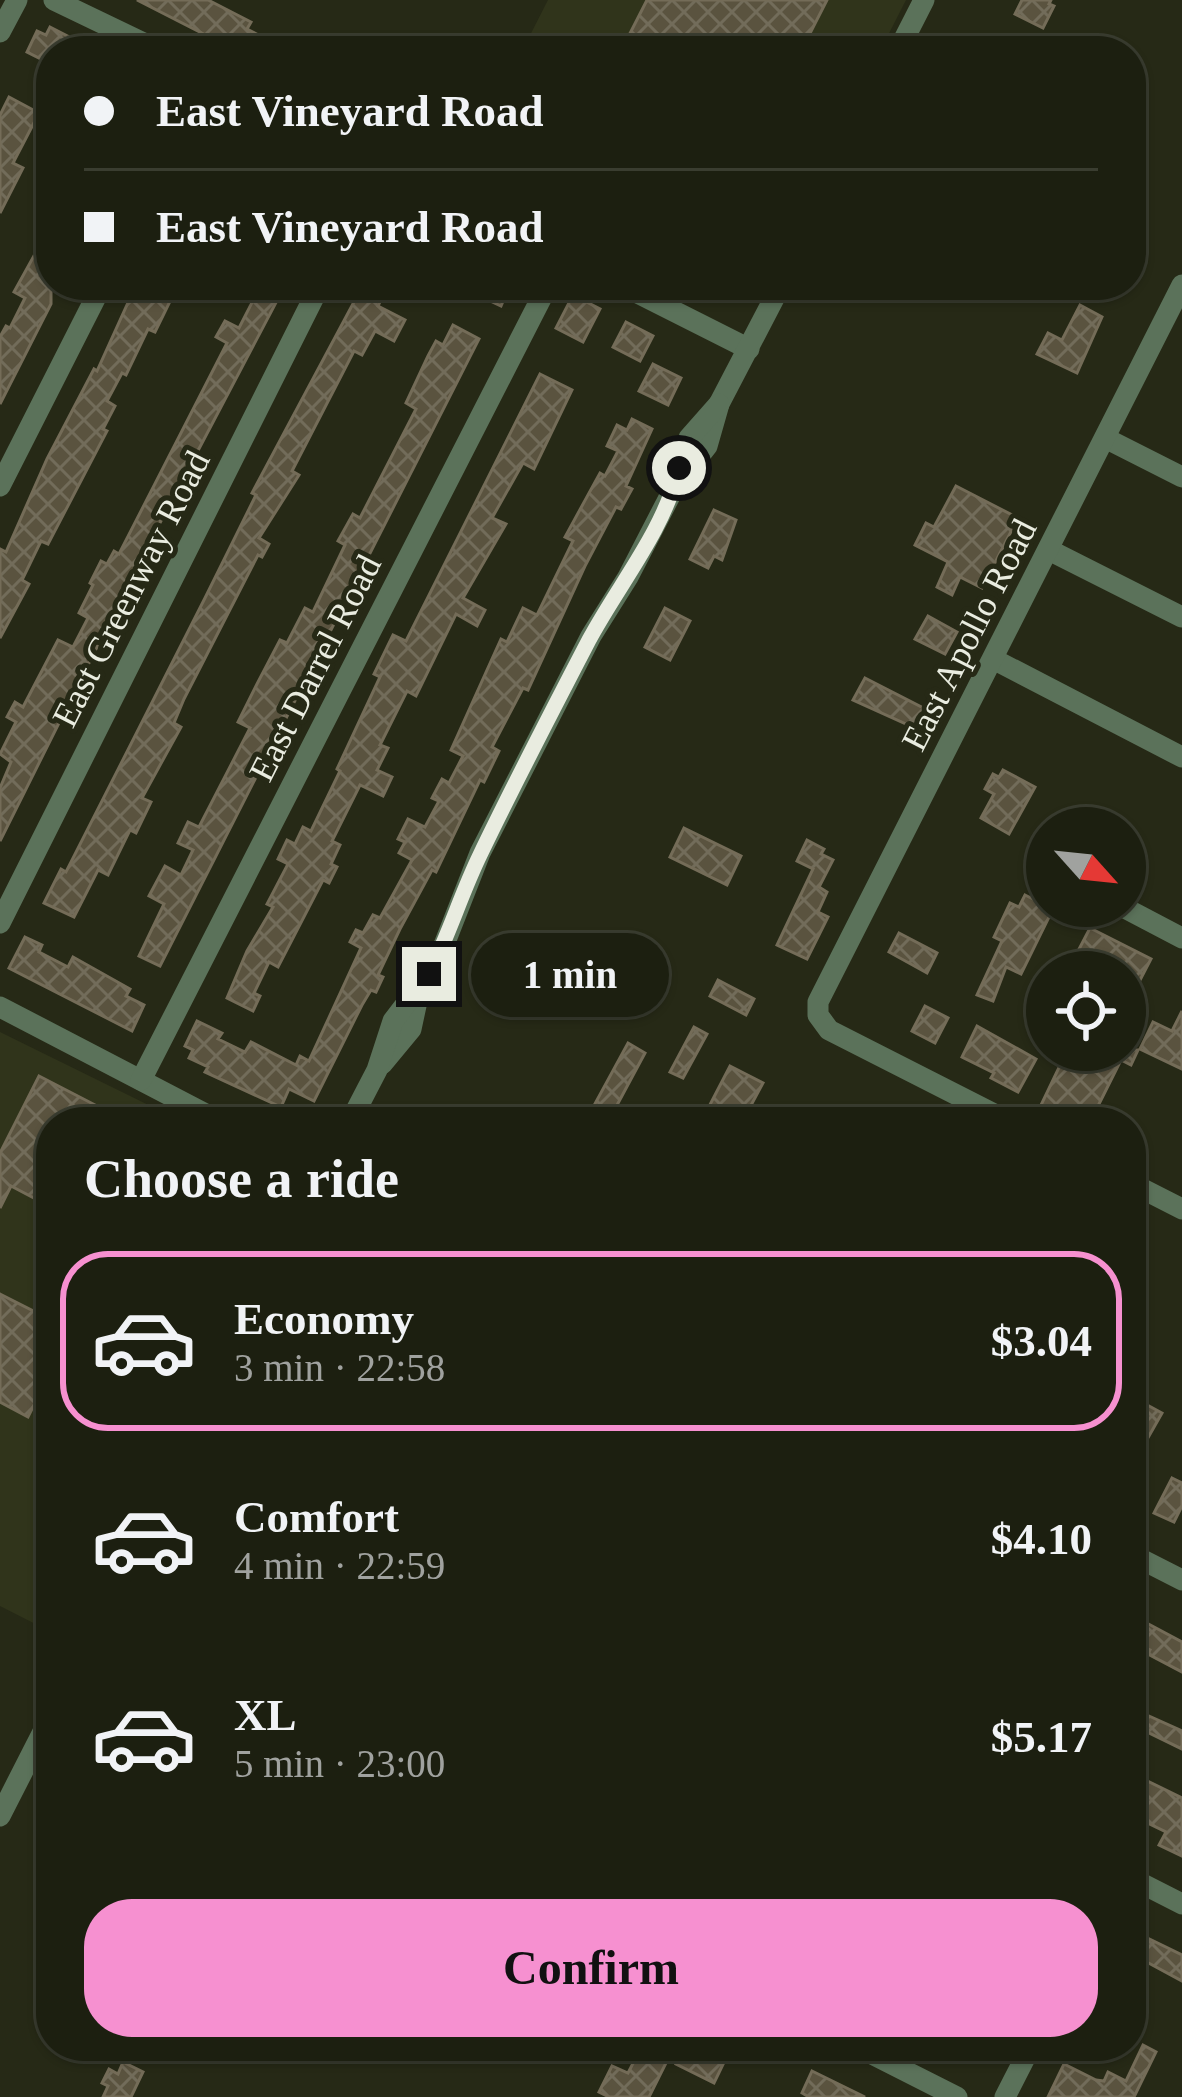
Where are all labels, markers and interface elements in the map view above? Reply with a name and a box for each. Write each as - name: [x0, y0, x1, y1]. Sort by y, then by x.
- text: East Vineyard Road: [156, 86, 544, 136]
- text: East Vineyard Road: [156, 202, 544, 252]
- route start: [652, 441, 706, 495]
- street label: East Greenway Road: [44, 445, 218, 733]
- street label: East Apollo Road: [894, 513, 1044, 757]
- street label: East Darrel Road: [241, 548, 389, 788]
- north arrow: [1026, 807, 1146, 927]
- map controls: [1026, 807, 1146, 1071]
- callout: 1 min: [471, 932, 669, 1016]
- route end: [402, 947, 456, 1001]
- button: locate: [1026, 951, 1146, 1071]
- text: 1 min: [523, 953, 617, 996]
- text: Choose a ride: [84, 1149, 399, 1209]
- icon: car: [90, 1287, 198, 1395]
- text: Economy: [234, 1294, 414, 1344]
- text: $3.04: [991, 1316, 1092, 1366]
- text: 3 min · 22:58: [234, 1346, 445, 1389]
- icon: car: [90, 1485, 198, 1593]
- text: Comfort: [234, 1492, 399, 1542]
- text: $4.10: [991, 1514, 1092, 1564]
- text: 4 min · 22:59: [234, 1544, 445, 1587]
- icon: car: [90, 1683, 198, 1791]
- text: XL: [234, 1690, 297, 1740]
- text: $5.17: [991, 1712, 1092, 1762]
- text: 5 min · 23:00: [234, 1742, 445, 1785]
- button: Confirm: [84, 1899, 1098, 2037]

